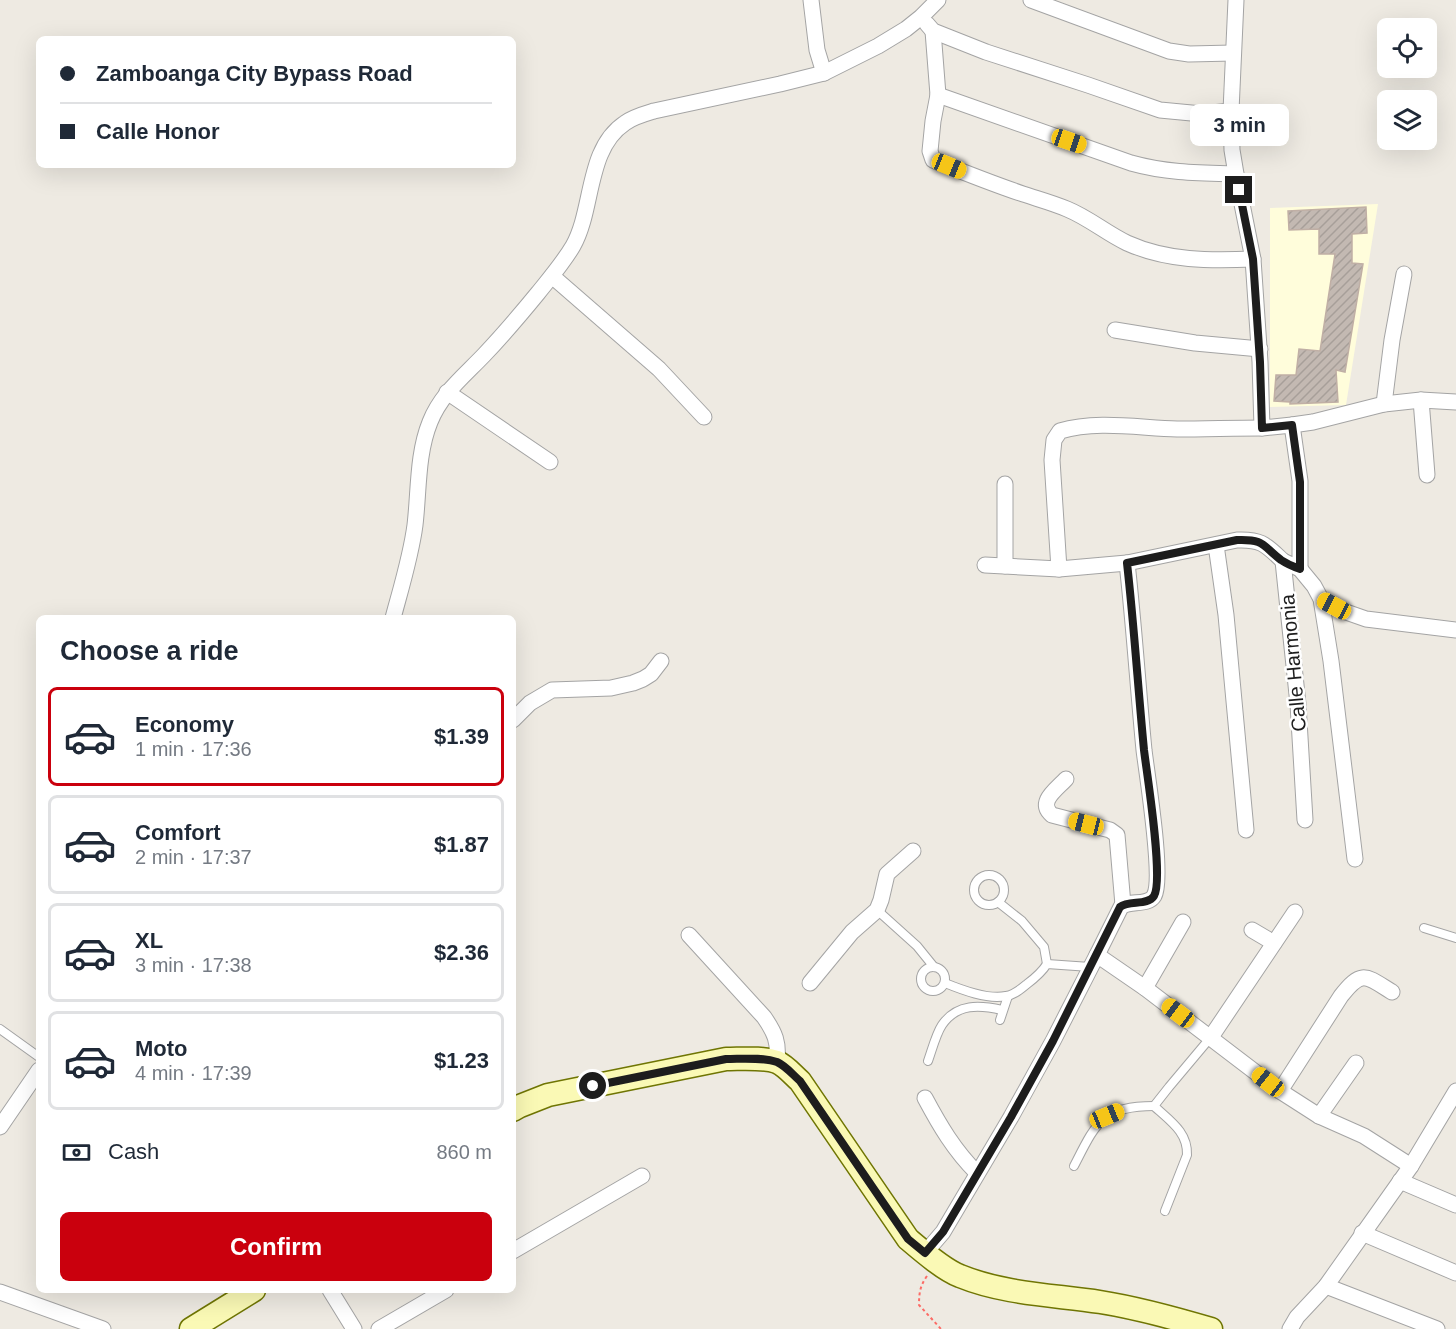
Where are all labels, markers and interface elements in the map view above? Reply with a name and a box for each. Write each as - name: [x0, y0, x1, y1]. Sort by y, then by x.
- map controls: [1377, 18, 1437, 150]
- button: locate: [1377, 18, 1437, 78]
- text: Zamboanga City Bypass Road: [96, 61, 413, 86]
- button: layers: [1377, 90, 1437, 150]
- callout: 3 min: [1190, 103, 1288, 145]
- text: 3 min: [1213, 114, 1266, 136]
- text: Calle Honor: [96, 119, 219, 144]
- car: [1049, 127, 1089, 155]
- car: [929, 151, 969, 181]
- route end: [1225, 176, 1252, 203]
- car: [1314, 590, 1354, 622]
- street label: Calle Harmonia: [1276, 593, 1310, 733]
- text: Choose a ride: [60, 636, 239, 666]
- icon: car: [63, 710, 117, 764]
- text: Economy: [135, 712, 234, 737]
- text: $1.39: [434, 724, 489, 749]
- text: 1 min · 17:36: [135, 738, 252, 760]
- car: [1066, 811, 1106, 837]
- icon: car: [63, 818, 117, 872]
- text: Comfort: [135, 820, 221, 845]
- text: $1.87: [434, 832, 489, 857]
- text: 2 min · 17:37: [135, 846, 252, 868]
- icon: car: [63, 926, 117, 980]
- text: XL: [135, 928, 163, 953]
- text: $2.36: [434, 940, 489, 965]
- text: 3 min · 17:38: [135, 954, 252, 976]
- car: [1158, 995, 1198, 1031]
- icon: car: [63, 1034, 117, 1088]
- text: Moto: [135, 1036, 188, 1061]
- text: $1.23: [434, 1048, 489, 1073]
- text: 4 min · 17:39: [135, 1062, 252, 1084]
- car: [1248, 1064, 1288, 1100]
- route start: [579, 1072, 606, 1099]
- car: [1087, 1101, 1127, 1131]
- icon: cash: [60, 1136, 93, 1169]
- text: Cash: [108, 1139, 159, 1164]
- text: 860 m: [436, 1141, 492, 1163]
- button: Confirm: [60, 1212, 492, 1281]

